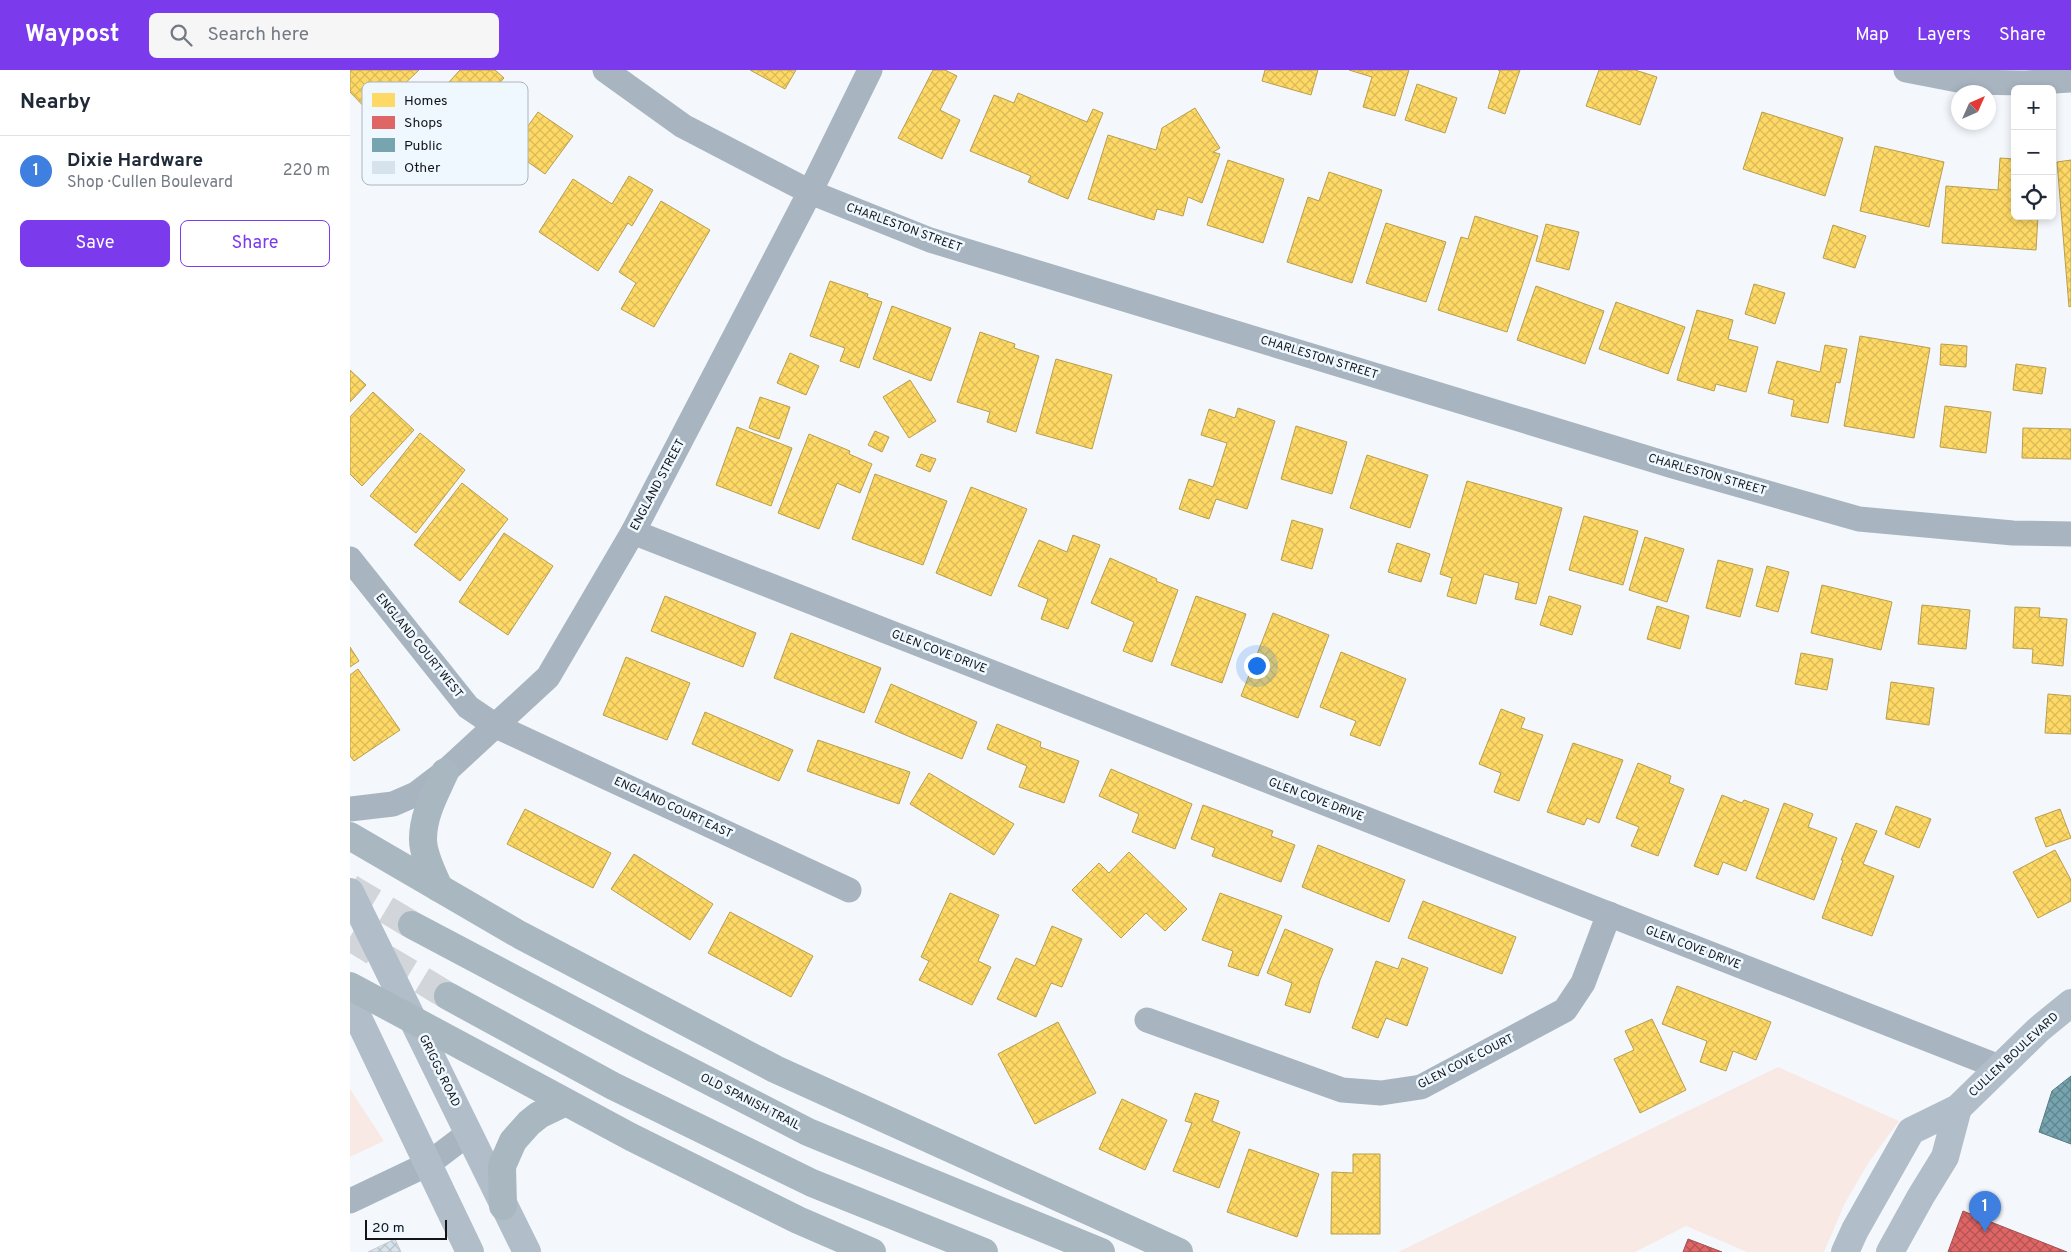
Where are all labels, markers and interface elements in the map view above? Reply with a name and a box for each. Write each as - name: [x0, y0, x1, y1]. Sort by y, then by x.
- search box: [149, 13, 499, 58]
- text: Waypost: [25, 20, 119, 50]
- icon: search: [167, 21, 195, 49]
- text: Search here: [207, 23, 309, 47]
- text: Map: [1855, 24, 1889, 47]
- text: Layers: [1917, 24, 1971, 47]
- text: Share: [1999, 24, 2046, 47]
- legend: [362, 82, 528, 185]
- north arrow: [1951, 85, 1996, 130]
- map controls: [2011, 85, 2056, 220]
- button: +: [2011, 85, 2056, 130]
- text: Nearby: [20, 89, 91, 116]
- text: Homes: [404, 93, 448, 110]
- text: Shops: [404, 115, 443, 132]
- button: −: [2011, 130, 2056, 175]
- text: Public: [404, 138, 443, 155]
- text: Dixie Hardware: [67, 149, 203, 173]
- text: Other: [404, 160, 441, 177]
- text: 1: [33, 161, 39, 181]
- text: 220 m: [283, 161, 330, 181]
- text: Shop · Cullen Boulevard: [67, 173, 233, 193]
- button: locate: [2011, 175, 2056, 220]
- street label: CHARLESTON STREET: [844, 200, 964, 256]
- button: Save: [20, 220, 170, 267]
- button: Share: [180, 220, 330, 267]
- street label: CHARLESTON STREET: [1258, 333, 1380, 383]
- street label: ENGLAND STREET: [627, 437, 689, 533]
- street label: CHARLESTON STREET: [1646, 450, 1768, 500]
- street label: ENGLAND COURT WEST: [372, 590, 466, 702]
- street label: GLEN COVE DRIVE: [889, 626, 989, 678]
- your location: [1244, 653, 1270, 679]
- street label: ENGLAND COURT EAST: [611, 774, 735, 842]
- street label: GLEN COVE DRIVE: [1266, 774, 1366, 826]
- street label: GLEN COVE DRIVE: [1643, 922, 1743, 974]
- street label: CULLEN BOULEVARD: [1966, 1009, 2062, 1101]
- street label: GLEN COVE COURT: [1415, 1031, 1517, 1093]
- street label: GRIGGS ROAD: [415, 1032, 463, 1110]
- street label: OLD SPANISH TRAIL: [697, 1070, 803, 1134]
- pin: 1: [1969, 1191, 2001, 1232]
- scale bar: [365, 1217, 448, 1240]
- text: 20 m: [372, 1220, 405, 1237]

